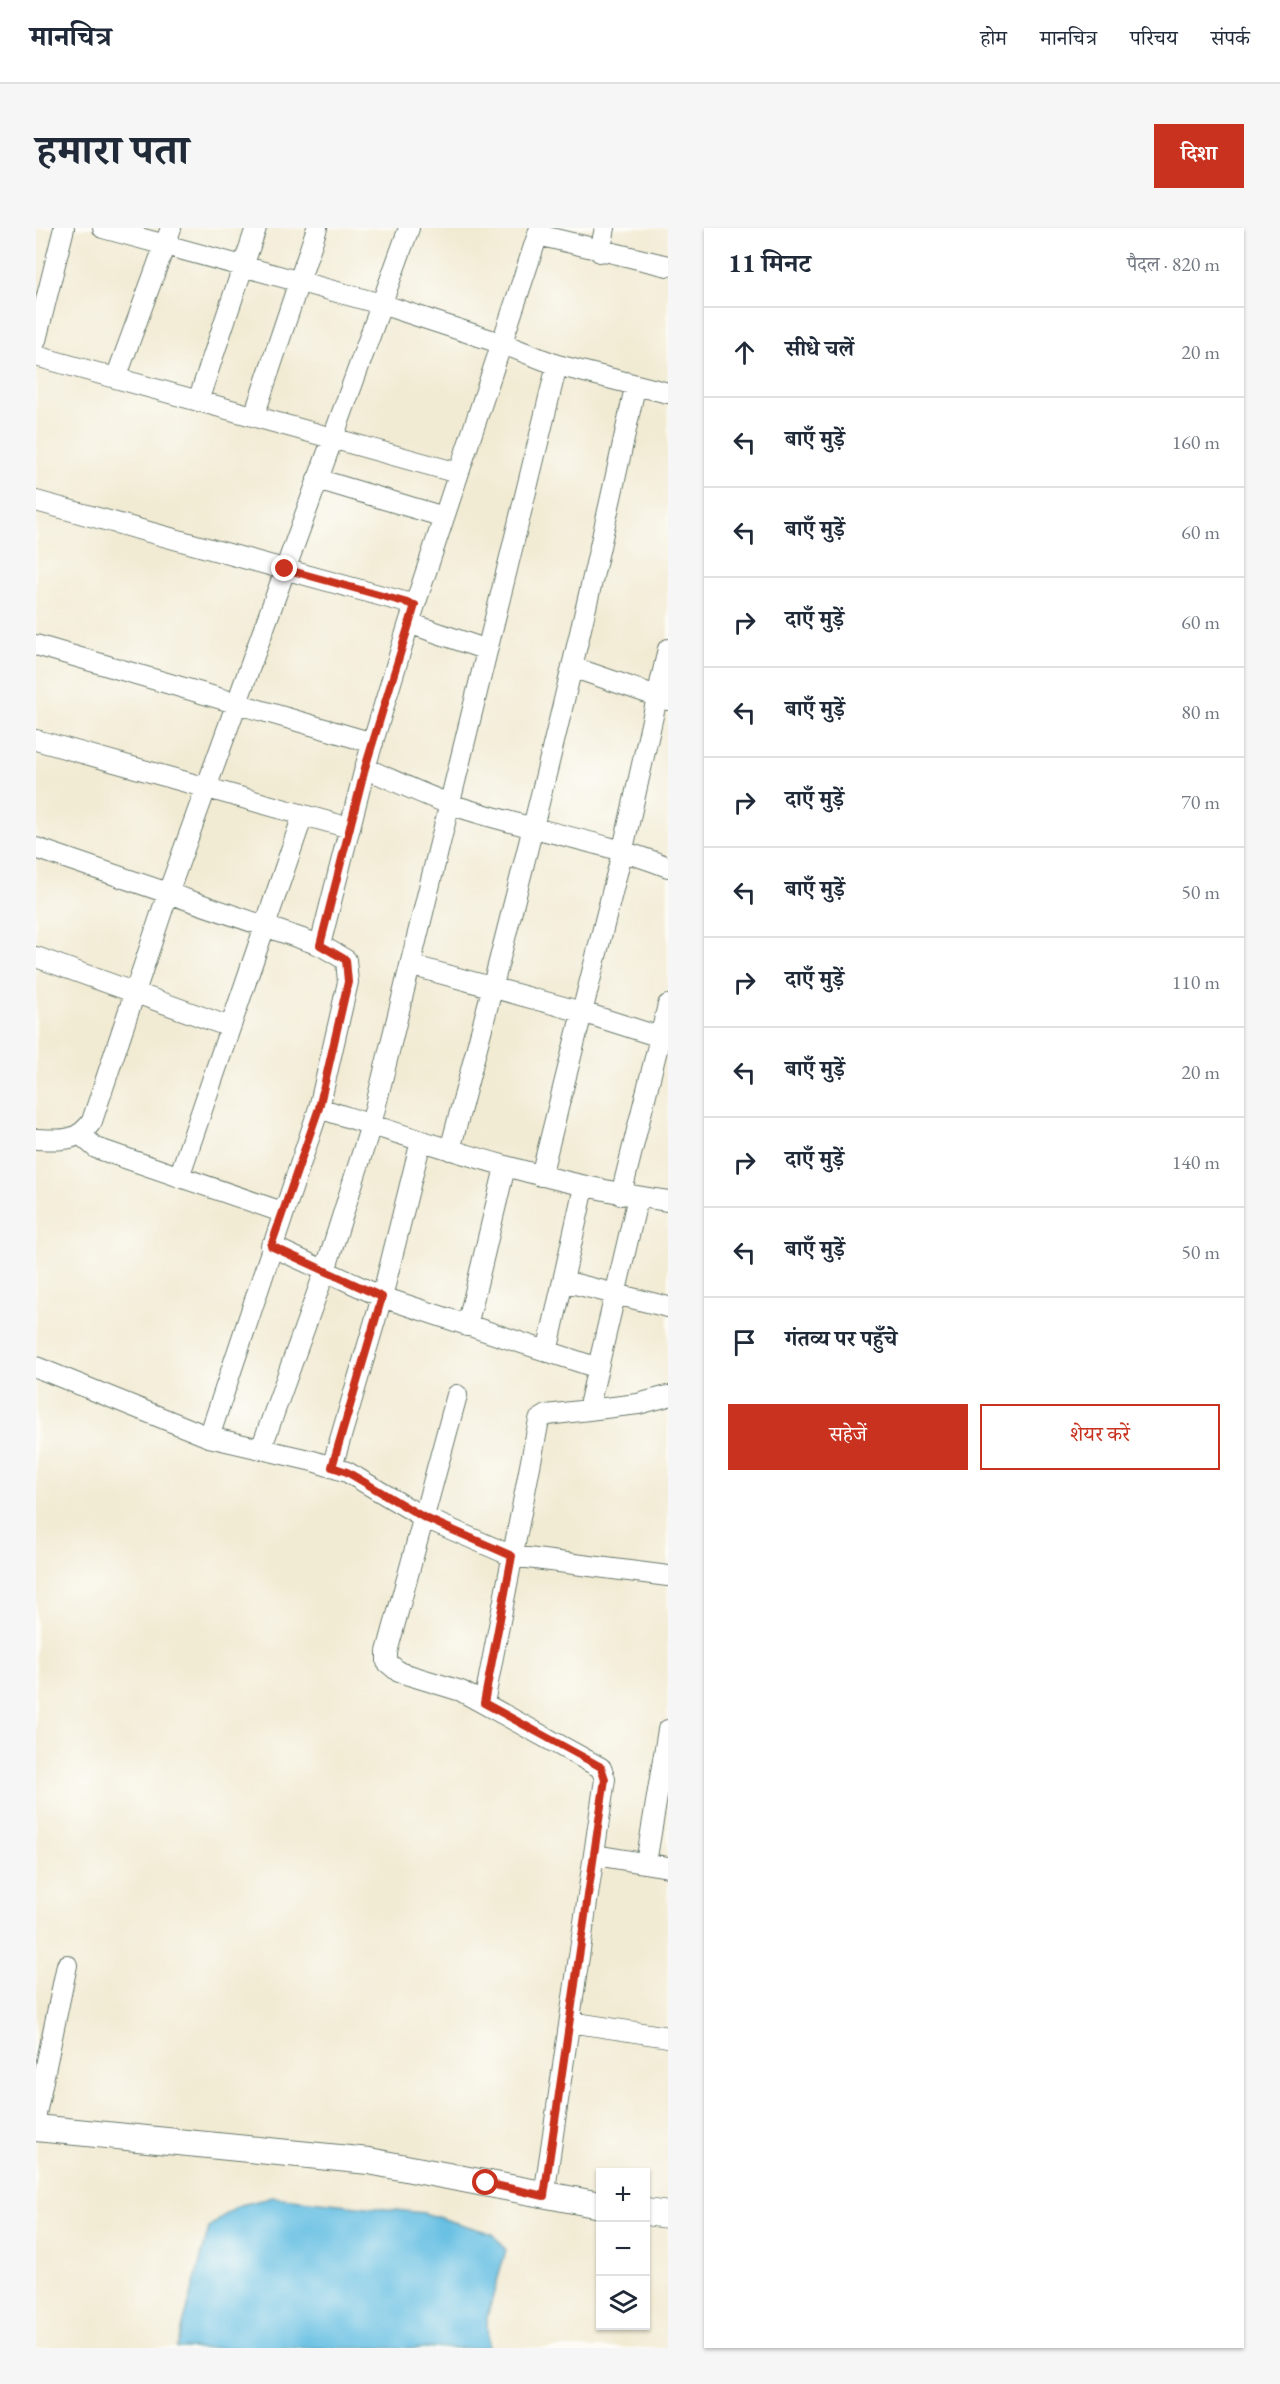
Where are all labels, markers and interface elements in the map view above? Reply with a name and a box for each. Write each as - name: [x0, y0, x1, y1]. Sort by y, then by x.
- text: मानचित्र: [30, 18, 112, 54]
- text: होम: [980, 24, 1007, 51]
- text: मानचित्र: [1040, 24, 1097, 51]
- text: परिचय: [1130, 24, 1178, 51]
- text: संपर्क: [1211, 24, 1250, 51]
- text: हमारा पता: [36, 122, 189, 177]
- button: दिशा: [1154, 124, 1244, 188]
- text: 11 मिनट: [728, 246, 811, 280]
- text: पैदल · 820 m: [1127, 251, 1220, 277]
- text: सीधे चलें: [785, 334, 854, 363]
- icon: ahead: [728, 336, 761, 369]
- text: 20 m: [1181, 339, 1220, 365]
- text: बाएँ मुड़ें: [785, 424, 845, 453]
- icon: left: [728, 426, 761, 459]
- text: 160 m: [1172, 429, 1220, 455]
- text: बाएँ मुड़ें: [785, 514, 845, 543]
- icon: left: [728, 516, 761, 549]
- text: 60 m: [1181, 519, 1220, 545]
- route end: [271, 555, 297, 581]
- text: दाएँ मुड़ें: [785, 604, 844, 633]
- icon: right: [728, 606, 761, 639]
- text: 60 m: [1181, 609, 1220, 635]
- text: बाएँ मुड़ें: [785, 694, 845, 723]
- icon: left: [728, 696, 761, 729]
- text: 80 m: [1181, 699, 1220, 725]
- text: दाएँ मुड़ें: [785, 784, 844, 813]
- icon: right: [728, 786, 761, 819]
- text: 70 m: [1181, 789, 1220, 815]
- text: बाएँ मुड़ें: [785, 874, 845, 903]
- icon: left: [728, 876, 761, 909]
- text: 50 m: [1181, 879, 1220, 905]
- text: दाएँ मुड़ें: [785, 964, 844, 993]
- icon: right: [728, 966, 761, 999]
- text: 110 m: [1172, 969, 1220, 995]
- text: बाएँ मुड़ें: [785, 1054, 845, 1083]
- icon: left: [728, 1056, 761, 1089]
- text: 20 m: [1181, 1059, 1220, 1085]
- text: दाएँ मुड़ें: [785, 1144, 844, 1173]
- icon: right: [728, 1146, 761, 1179]
- text: 140 m: [1172, 1149, 1220, 1175]
- text: बाएँ मुड़ें: [785, 1234, 845, 1263]
- icon: left: [728, 1236, 761, 1269]
- text: 50 m: [1181, 1239, 1220, 1265]
- text: गंतव्य पर पहुँचे: [785, 1324, 897, 1353]
- icon: arrive: [728, 1326, 761, 1359]
- button: सहेजें: [728, 1404, 968, 1470]
- button: शेयर करें: [980, 1404, 1220, 1470]
- map controls: [596, 2168, 650, 2330]
- button: +: [596, 2168, 650, 2222]
- route start: [472, 2169, 498, 2195]
- button: −: [596, 2222, 650, 2276]
- button: layers: [596, 2276, 650, 2330]

